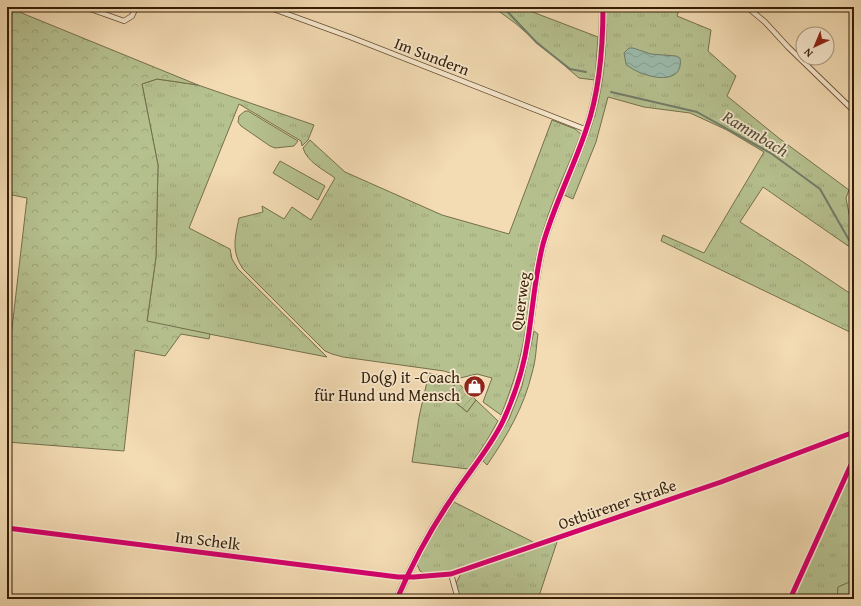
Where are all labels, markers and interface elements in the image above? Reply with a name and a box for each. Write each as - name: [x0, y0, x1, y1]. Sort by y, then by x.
- north arrow: [795, 26, 835, 66]
- street label: Im Sundern: [391, 31, 473, 81]
- text: N: [799, 44, 816, 62]
- water label: Rammbach: [717, 103, 794, 163]
- street label: Querweg: [504, 270, 536, 332]
- place label: Do(g) it -Coach für Hund und Mensch: [314, 365, 460, 407]
- shop icon: Do(g) it -Coach für Hund und Mensch: [462, 373, 488, 399]
- street label: Ostbürener Straße: [555, 473, 679, 535]
- street label: Im Schelk: [174, 524, 243, 556]

